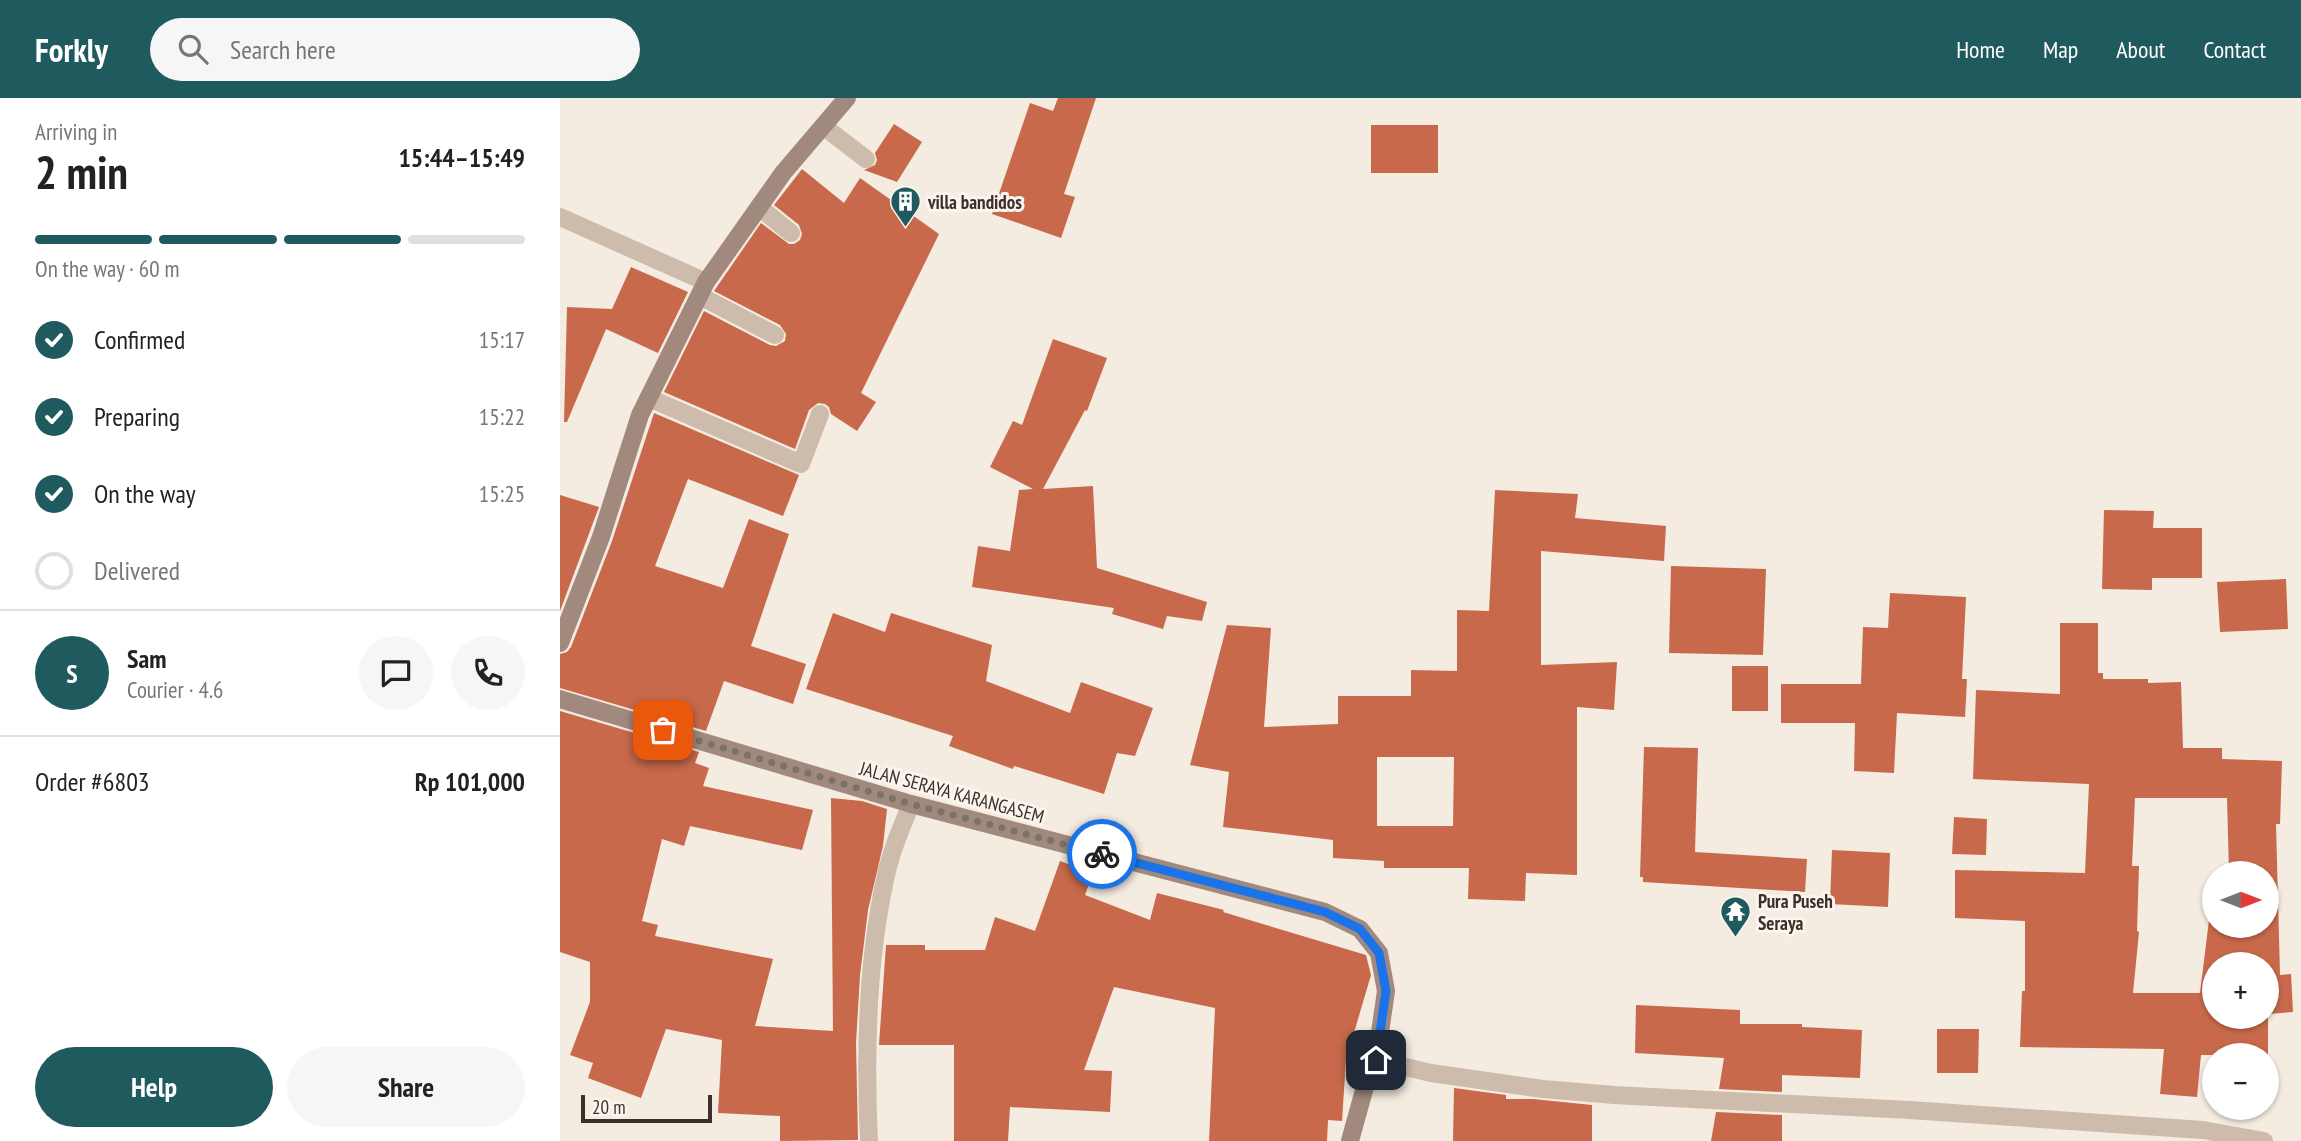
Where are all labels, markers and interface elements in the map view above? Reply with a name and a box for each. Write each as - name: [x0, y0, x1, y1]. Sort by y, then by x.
- search box: [150, 18, 640, 81]
- text: Forkly: [35, 28, 108, 71]
- icon: search: [174, 30, 212, 68]
- text: Search here: [230, 33, 336, 66]
- text: Home: [1956, 34, 2005, 65]
- text: Map: [2043, 34, 2078, 65]
- text: About: [2116, 34, 2165, 65]
- text: Contact: [2203, 34, 2266, 65]
- text: Arriving in: [35, 117, 117, 146]
- text: 15:44–15:49: [398, 141, 525, 174]
- text: 2 min: [35, 142, 128, 202]
- building icon: villa bandidos: [888, 185, 922, 229]
- place label: villa bandidos: [927, 190, 1022, 214]
- text: On the way · 60 m: [35, 254, 179, 283]
- icon: check: [35, 321, 73, 359]
- text: Confirmed: [94, 323, 185, 356]
- text: 15:17: [479, 325, 525, 354]
- icon: check: [35, 398, 73, 436]
- text: Preparing: [94, 400, 180, 433]
- text: 15:22: [479, 402, 525, 431]
- icon: check: [35, 475, 73, 513]
- text: On the way: [94, 477, 196, 510]
- text: 15:25: [479, 479, 525, 508]
- text: Delivered: [94, 554, 180, 587]
- button: chat: [359, 636, 433, 710]
- button: phone: [451, 636, 525, 710]
- text: Sam: [127, 642, 166, 675]
- text: S: [66, 657, 78, 690]
- text: Courier · 4.6: [127, 675, 223, 704]
- pin: [633, 700, 693, 760]
- icon: bag: [644, 711, 682, 749]
- street label: JALAN SERAYA KARANGASEM: [856, 756, 1047, 828]
- text: Order #6803: [35, 765, 150, 798]
- text: Rp 101,000: [415, 765, 525, 798]
- courier: [1067, 819, 1137, 889]
- icon: bike: [1083, 835, 1121, 873]
- north arrow: [2202, 861, 2278, 938]
- map controls: [2202, 861, 2279, 1120]
- place label: Pura Puseh Seraya: [1758, 889, 1833, 935]
- temple icon: Pura Puseh Seraya: [1718, 895, 1752, 939]
- button: +: [2202, 952, 2279, 1029]
- pin: [1346, 1030, 1406, 1090]
- icon: home: [1357, 1041, 1395, 1079]
- button: −: [2202, 1043, 2279, 1120]
- button: Help: [35, 1047, 273, 1127]
- button: Share: [287, 1047, 525, 1127]
- scale bar: [581, 1092, 712, 1124]
- text: 20 m: [592, 1095, 626, 1119]

